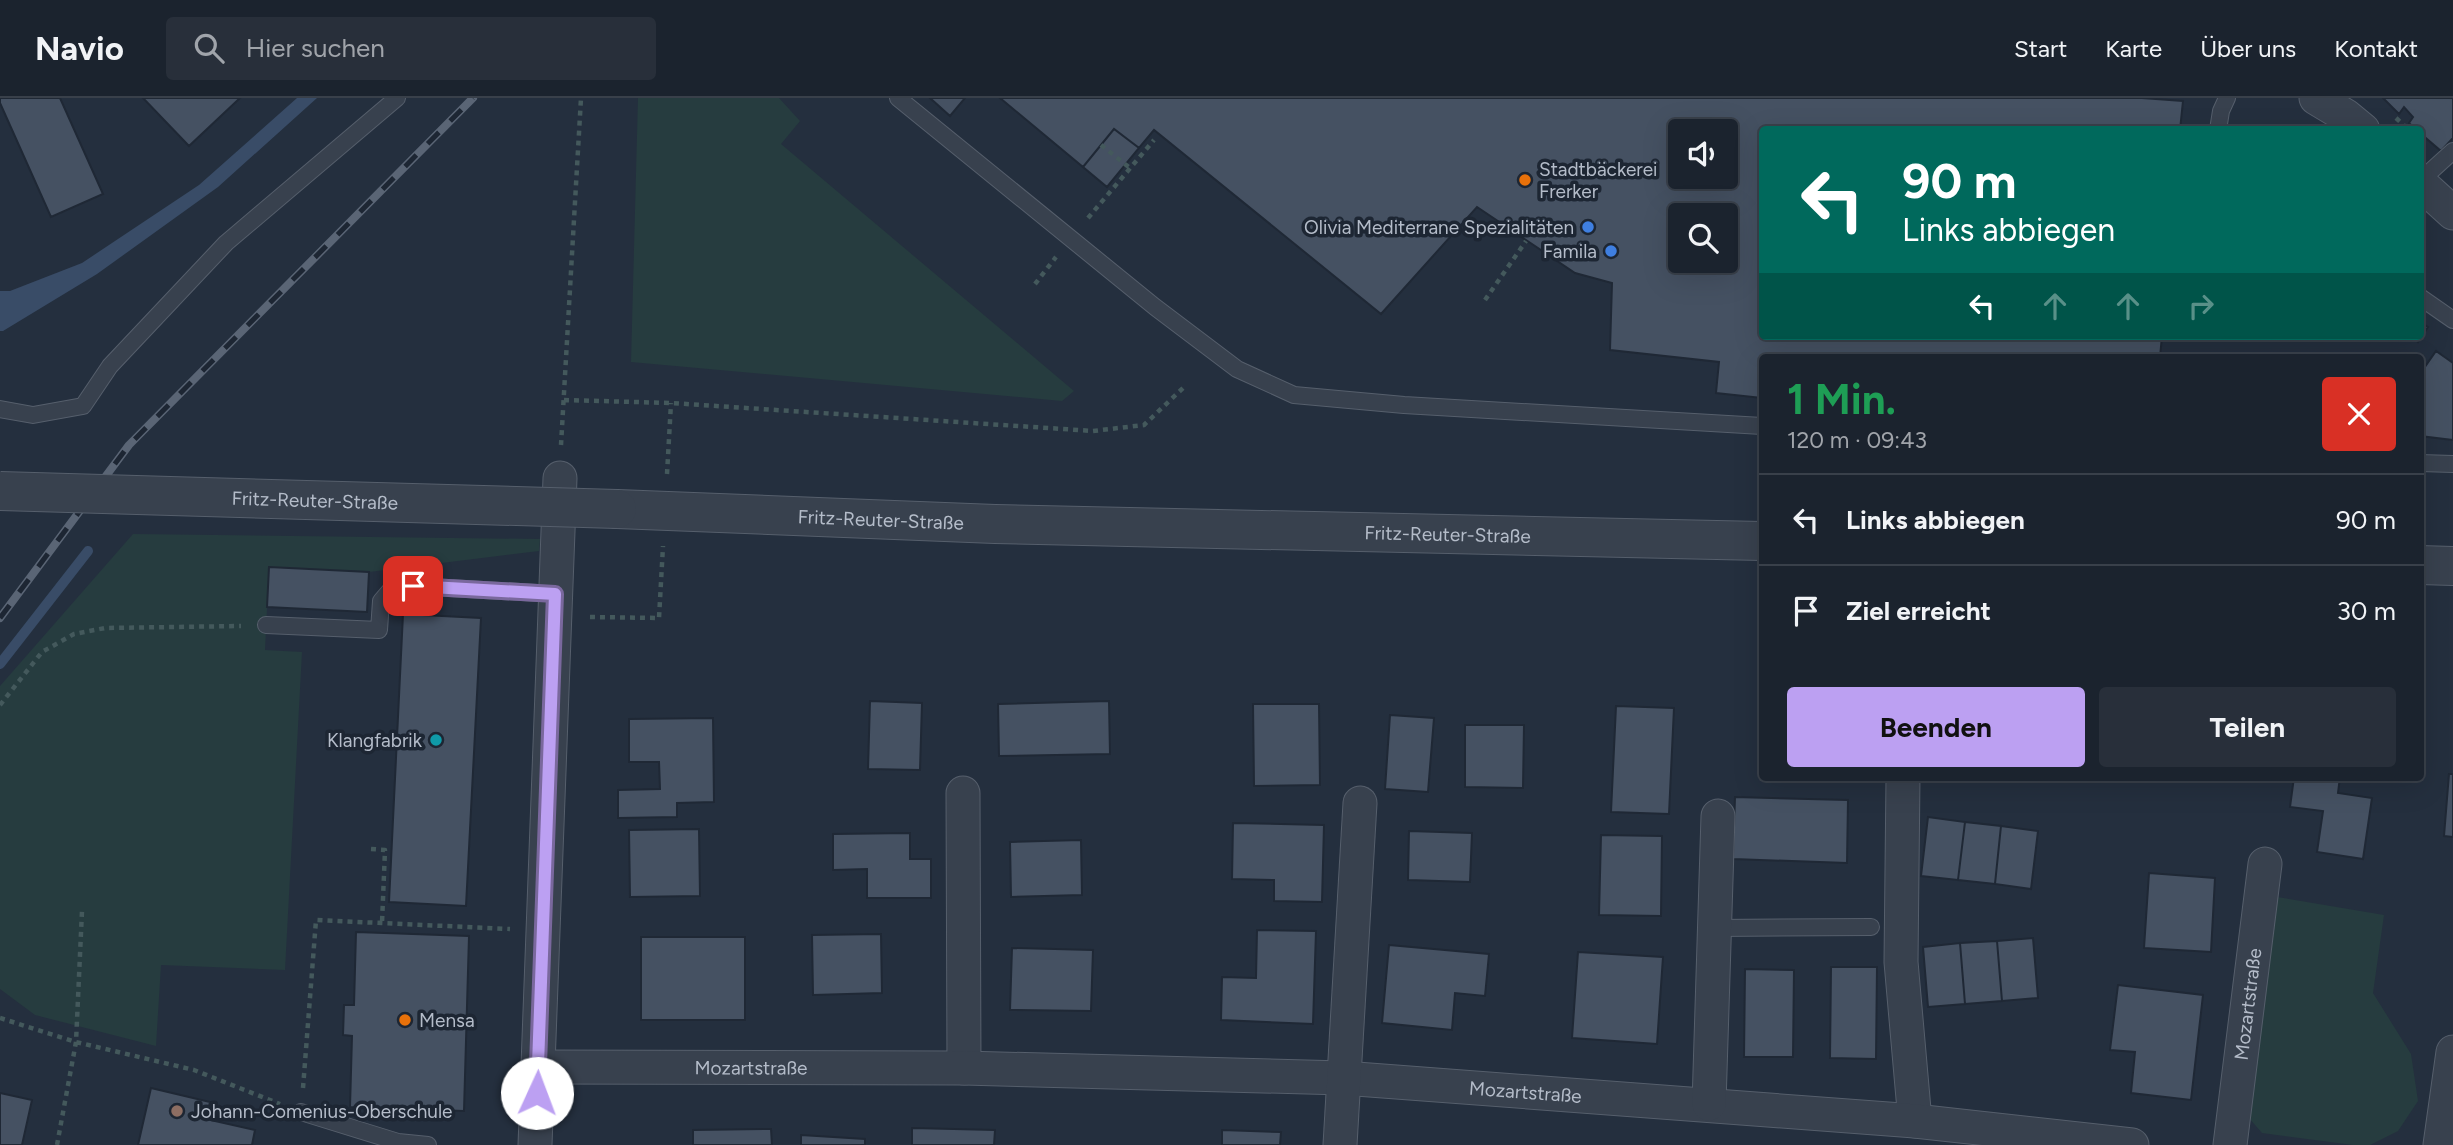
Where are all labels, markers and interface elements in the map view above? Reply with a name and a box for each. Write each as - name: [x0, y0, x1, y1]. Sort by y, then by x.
- search box: [166, 17, 656, 80]
- text: Navio: [35, 29, 124, 68]
- icon: search: [190, 29, 228, 67]
- text: Hier suchen: [246, 32, 385, 64]
- text: Start: [2014, 34, 2067, 63]
- text: Karte: [2105, 34, 2162, 63]
- text: Über uns: [2200, 34, 2296, 63]
- text: Kontakt: [2334, 34, 2418, 63]
- map controls: [1668, 119, 1738, 273]
- button: sound: [1668, 119, 1738, 189]
- text: 90 m: [1902, 151, 2017, 210]
- icon: left: [1787, 154, 1878, 245]
- place label: Stadtbäckerei Frerker: [1539, 158, 1657, 203]
- marker: Stadtbäckerei Frerker: [1517, 172, 1533, 188]
- button: search: [1668, 203, 1738, 273]
- text: Links abbiegen: [1902, 211, 2115, 249]
- place label: Olivia Mediterrane Spezialitäten: [1304, 216, 1574, 239]
- marker: Olivia Mediterrane Spezialitäten: [1580, 219, 1596, 235]
- place label: Famila: [1543, 240, 1597, 263]
- marker: Famila: [1603, 243, 1619, 259]
- icon: left: [1963, 287, 2001, 325]
- icon: ahead: [2036, 287, 2074, 325]
- icon: ahead: [2109, 287, 2147, 325]
- icon: right: [2182, 287, 2220, 325]
- text: 1 Min.: [1787, 374, 1896, 425]
- button: close: [2322, 377, 2396, 451]
- text: 120 m · 09:43: [1787, 426, 1927, 454]
- street label: Fritz-Reuter-Straße: [231, 487, 398, 515]
- icon: left: [1787, 501, 1825, 539]
- text: Links abbiegen: [1846, 504, 2025, 536]
- text: 90 m: [2336, 504, 2396, 536]
- street label: Fritz-Reuter-Straße: [797, 505, 964, 535]
- street label: Fritz-Reuter-Straße: [1364, 521, 1531, 548]
- pin: [383, 556, 443, 616]
- icon: arrive: [394, 567, 432, 605]
- icon: arrive: [1787, 592, 1825, 630]
- text: Ziel erreicht: [1846, 595, 1991, 627]
- text: 30 m: [2337, 595, 2396, 627]
- button: Beenden: [1787, 687, 2085, 767]
- button: Teilen: [2099, 687, 2396, 767]
- place label: Klangfabrik: [327, 729, 423, 752]
- marker: Klangfabrik: [428, 732, 444, 748]
- street label: Mozartstraße: [2230, 947, 2266, 1062]
- place label: Mensa: [419, 1009, 475, 1032]
- marker: Mensa: [397, 1012, 413, 1028]
- position arrow: [500, 1056, 574, 1130]
- street label: Mozartstraße: [694, 1056, 808, 1080]
- street label: Mozartstraße: [1468, 1077, 1583, 1108]
- place label: Johann-Comenius-Oberschule: [191, 1100, 452, 1123]
- marker: Johann-Comenius-Oberschule: [169, 1103, 185, 1119]

